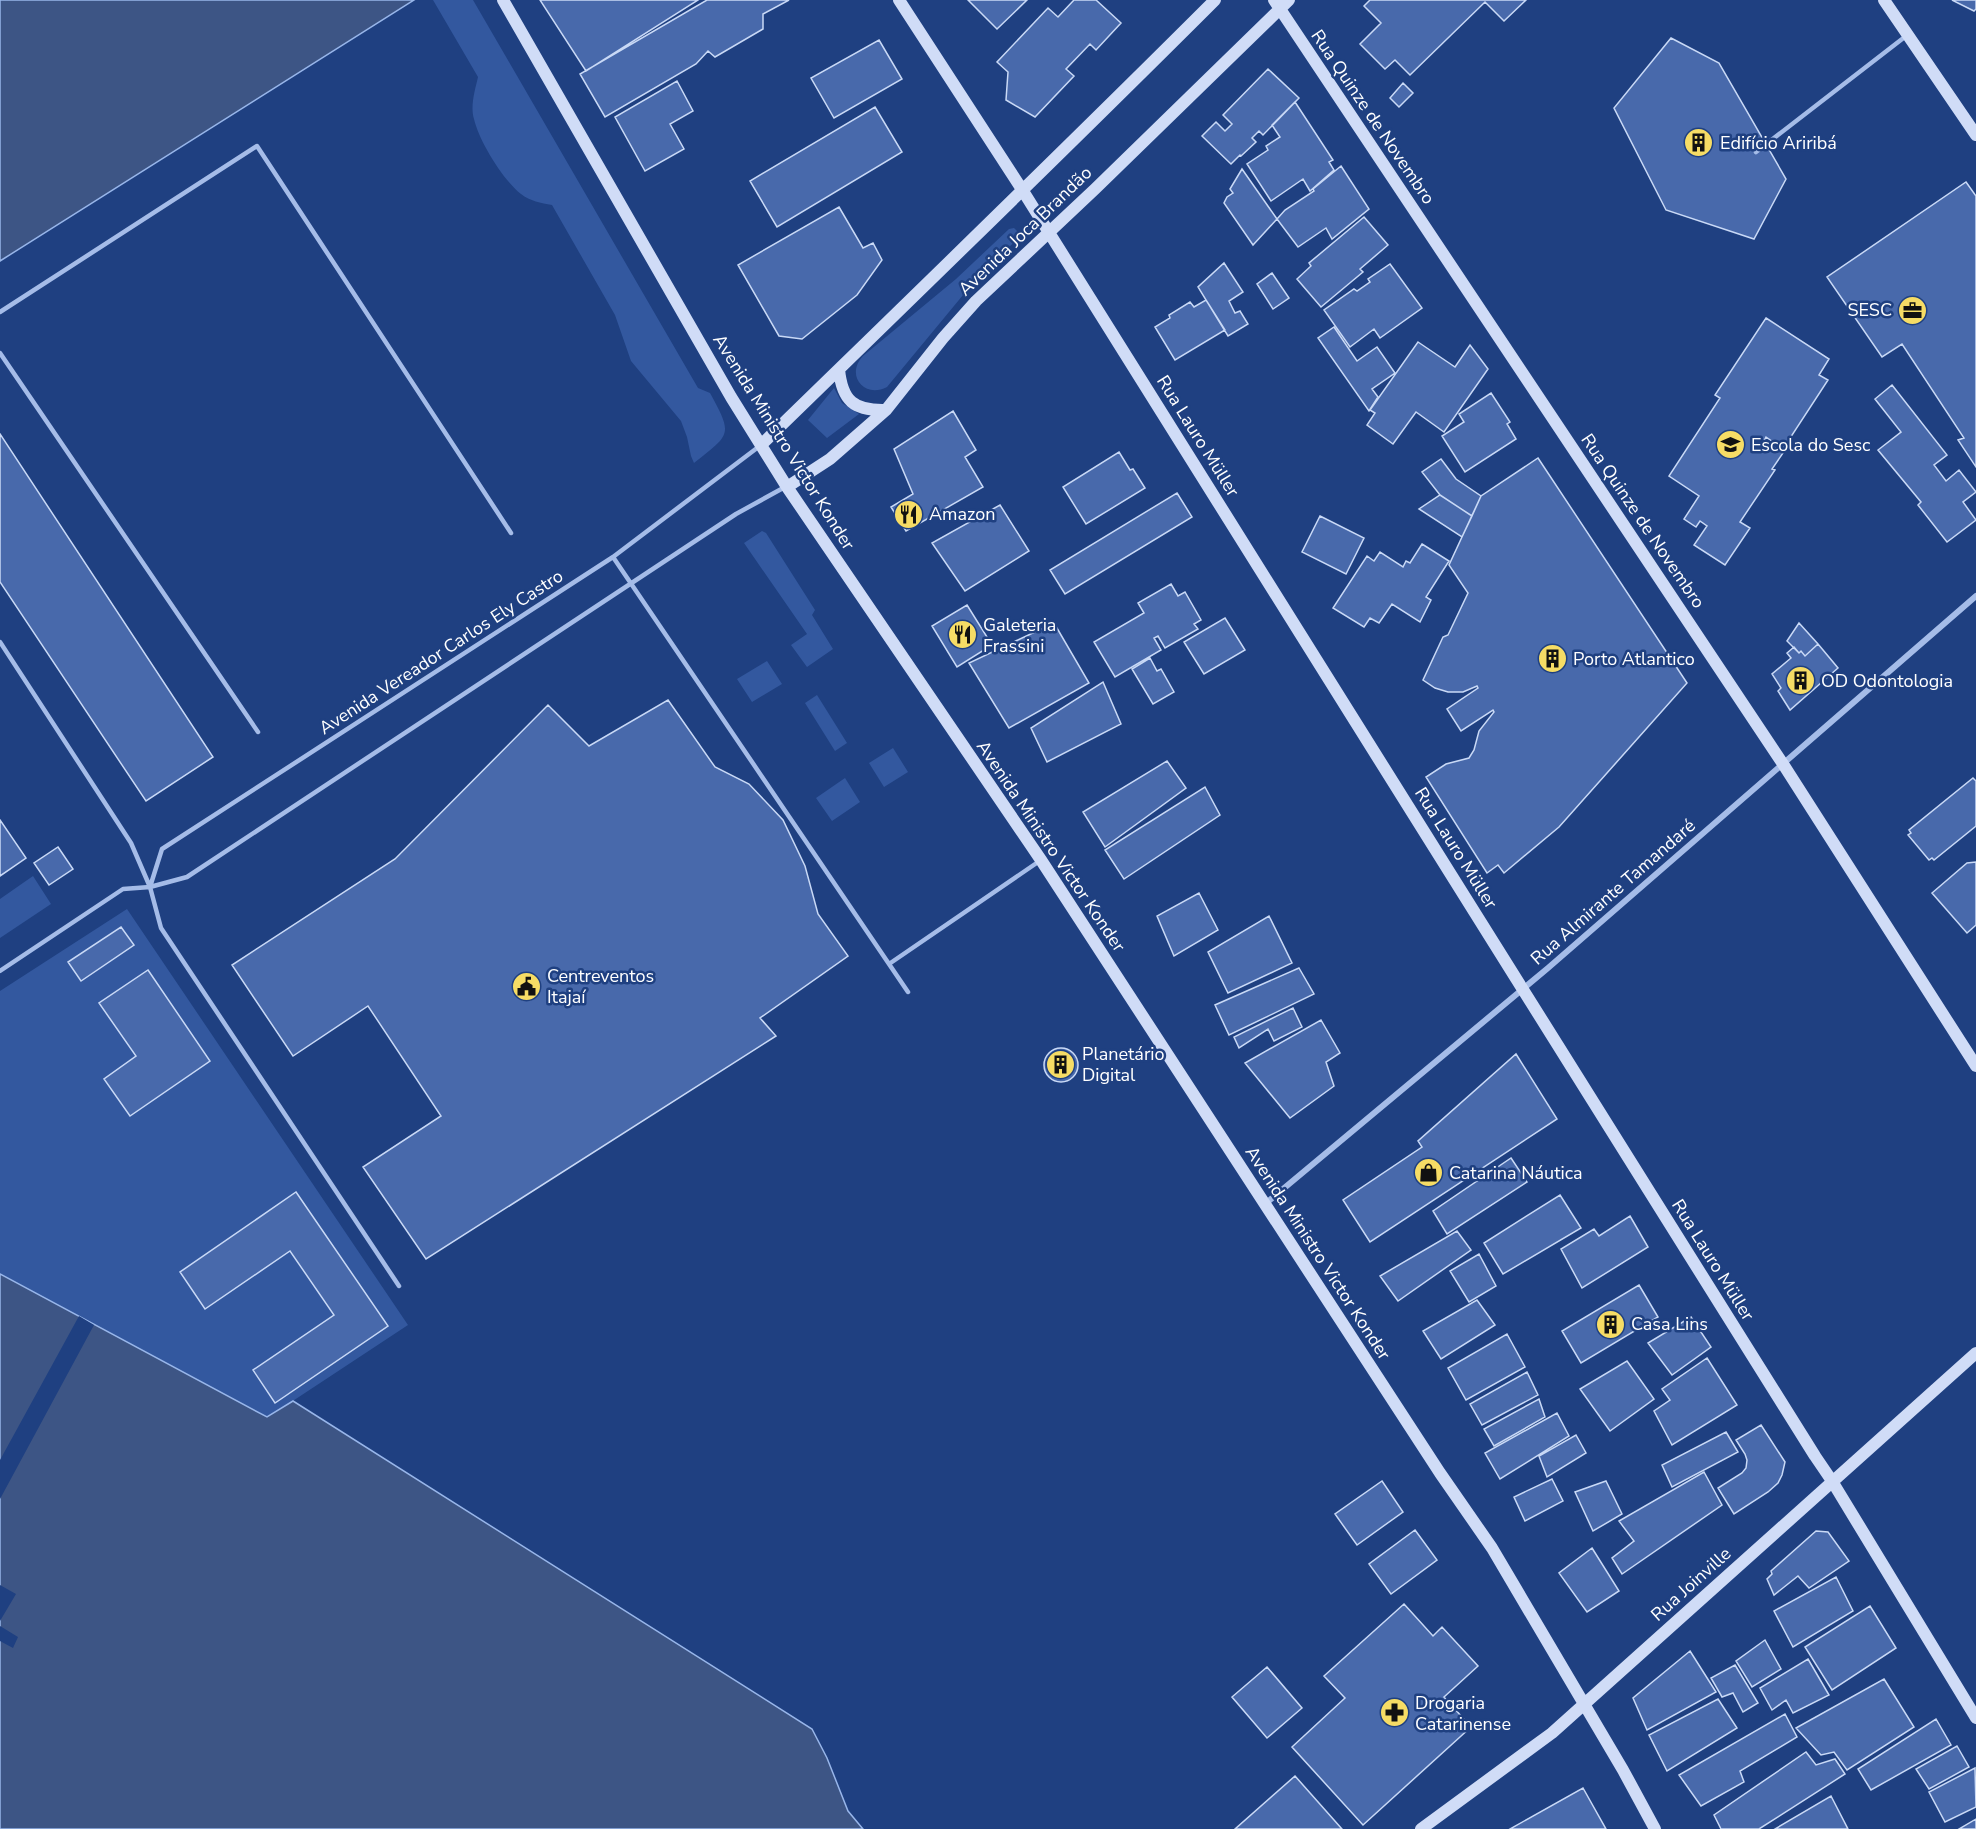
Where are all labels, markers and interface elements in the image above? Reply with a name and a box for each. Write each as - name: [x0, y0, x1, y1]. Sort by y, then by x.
- street label: Rua Quinze de Novembro: [1306, 25, 1440, 209]
- building icon: Edifício Ariribá: [1683, 127, 1715, 159]
- place label: Edifício Ariribá: [1720, 131, 1837, 155]
- street label: Avenida Joca Brandão: [953, 161, 1097, 301]
- office icon: SESC: [1897, 294, 1929, 326]
- place label: SESC: [1847, 298, 1892, 322]
- street label: Avenida Ministro Victor Konder: [708, 330, 861, 555]
- street label: Rua Lauro Müller: [1151, 371, 1245, 502]
- street label: Rua Quinze de Novembro: [1576, 429, 1710, 613]
- school or university icon: Escola do Sesc: [1714, 429, 1746, 461]
- place label: Escola do Sesc: [1751, 433, 1870, 457]
- restaurant icon: Amazon: [892, 498, 924, 530]
- place label: Amazon: [929, 502, 995, 526]
- street label: Avenida Vereador Carlos Ely Castro: [314, 564, 568, 740]
- place label: Galeteria Frassini: [983, 613, 1056, 658]
- restaurant icon: Galeteria Frassini: [946, 619, 978, 651]
- building icon: Porto Atlantico: [1536, 643, 1568, 675]
- place label: Porto Atlantico: [1573, 647, 1695, 671]
- building icon: OD Odontologia: [1784, 665, 1816, 697]
- place label: OD Odontologia: [1821, 669, 1953, 693]
- street label: Avenida Ministro Victor Konder: [971, 736, 1131, 957]
- street label: Rua Lauro Müller: [1409, 783, 1503, 914]
- street label: Rua Almirante Tamandaré: [1526, 814, 1700, 970]
- place label: Centreventos Itajaí: [547, 964, 654, 1009]
- public building icon: Centreventos Itajaí: [510, 970, 542, 1002]
- place label: Planetário Digital: [1082, 1042, 1165, 1087]
- building icon: Planetário Digital: [1045, 1048, 1077, 1080]
- street label: Avenida Ministro Victor Konder: [1240, 1142, 1397, 1365]
- shop icon: Catarina Náutica: [1412, 1157, 1444, 1189]
- place label: Catarina Náutica: [1449, 1161, 1582, 1185]
- street label: Rua Lauro Müller: [1666, 1195, 1760, 1326]
- building icon: Casa Lins: [1594, 1308, 1626, 1340]
- place label: Casa Lins: [1631, 1312, 1708, 1336]
- street label: Rua Joinville: [1646, 1542, 1736, 1626]
- place label: Drogaria Catarinense: [1415, 1691, 1511, 1736]
- pharmacy icon: Drogaria Catarinense: [1378, 1697, 1410, 1729]

